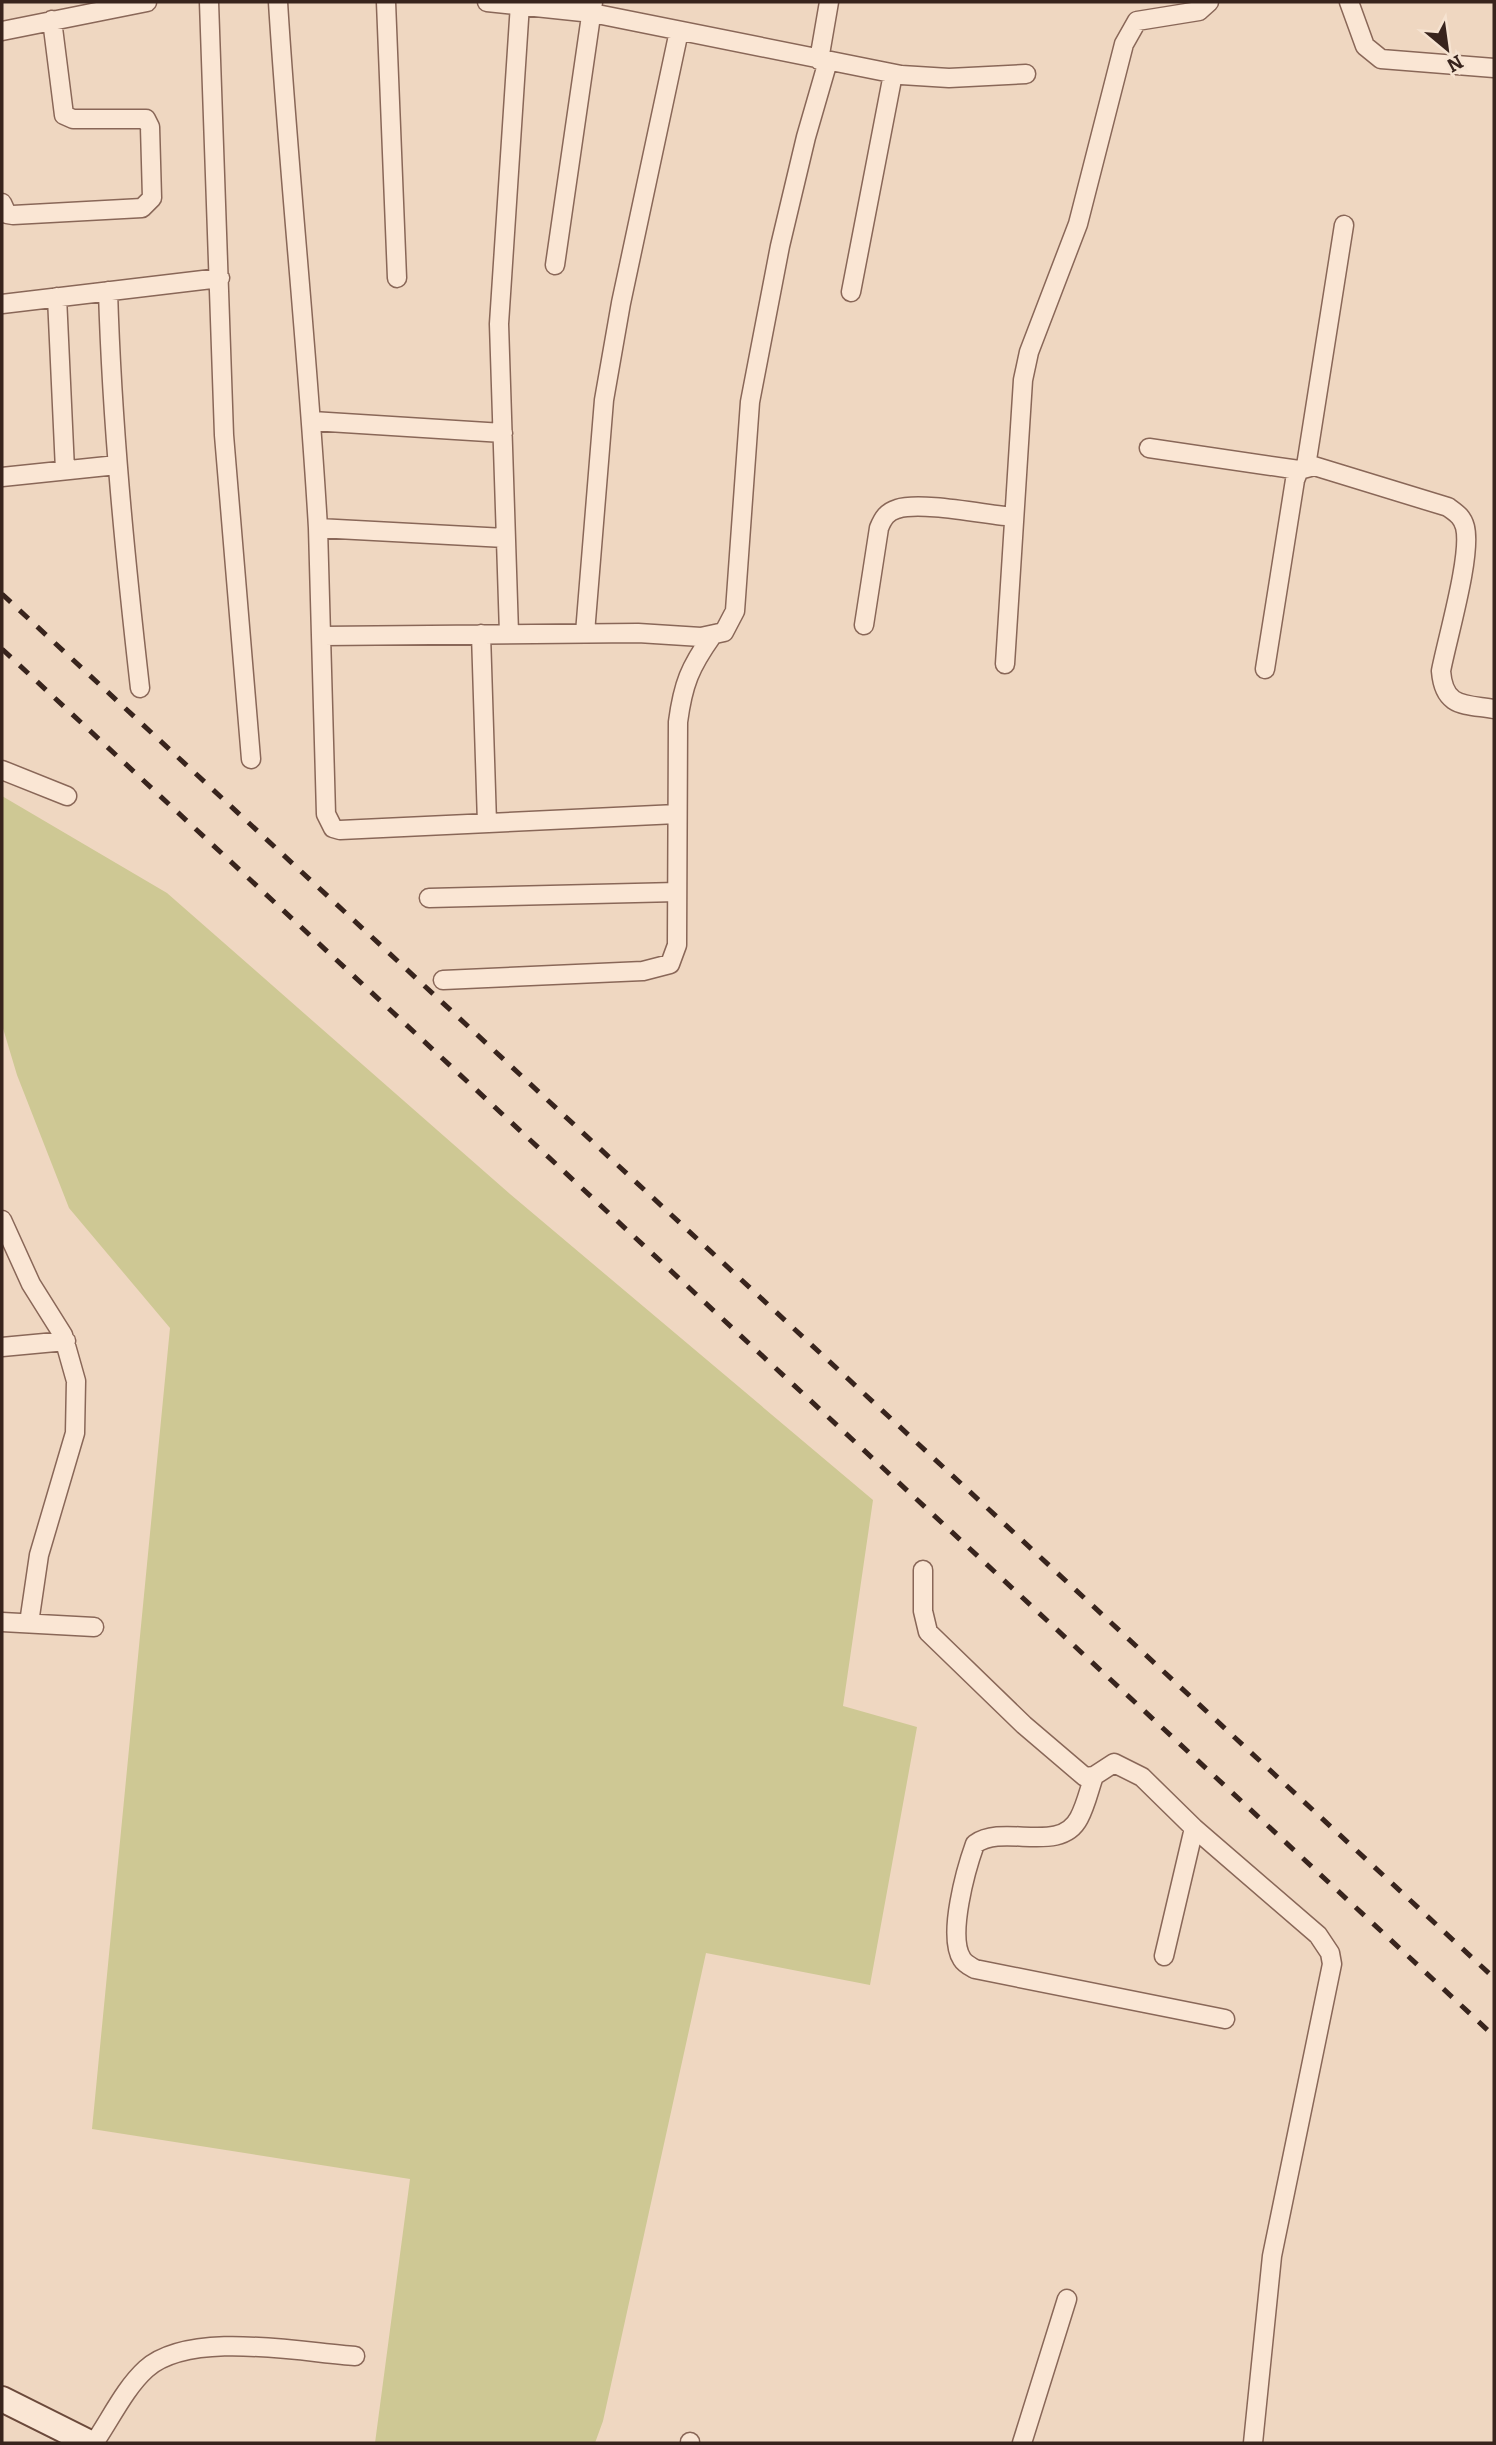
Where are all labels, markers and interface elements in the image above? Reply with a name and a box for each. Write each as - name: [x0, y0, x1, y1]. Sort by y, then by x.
- north arrow: [1412, 14, 1482, 84]
- text: N: [1443, 50, 1467, 77]

